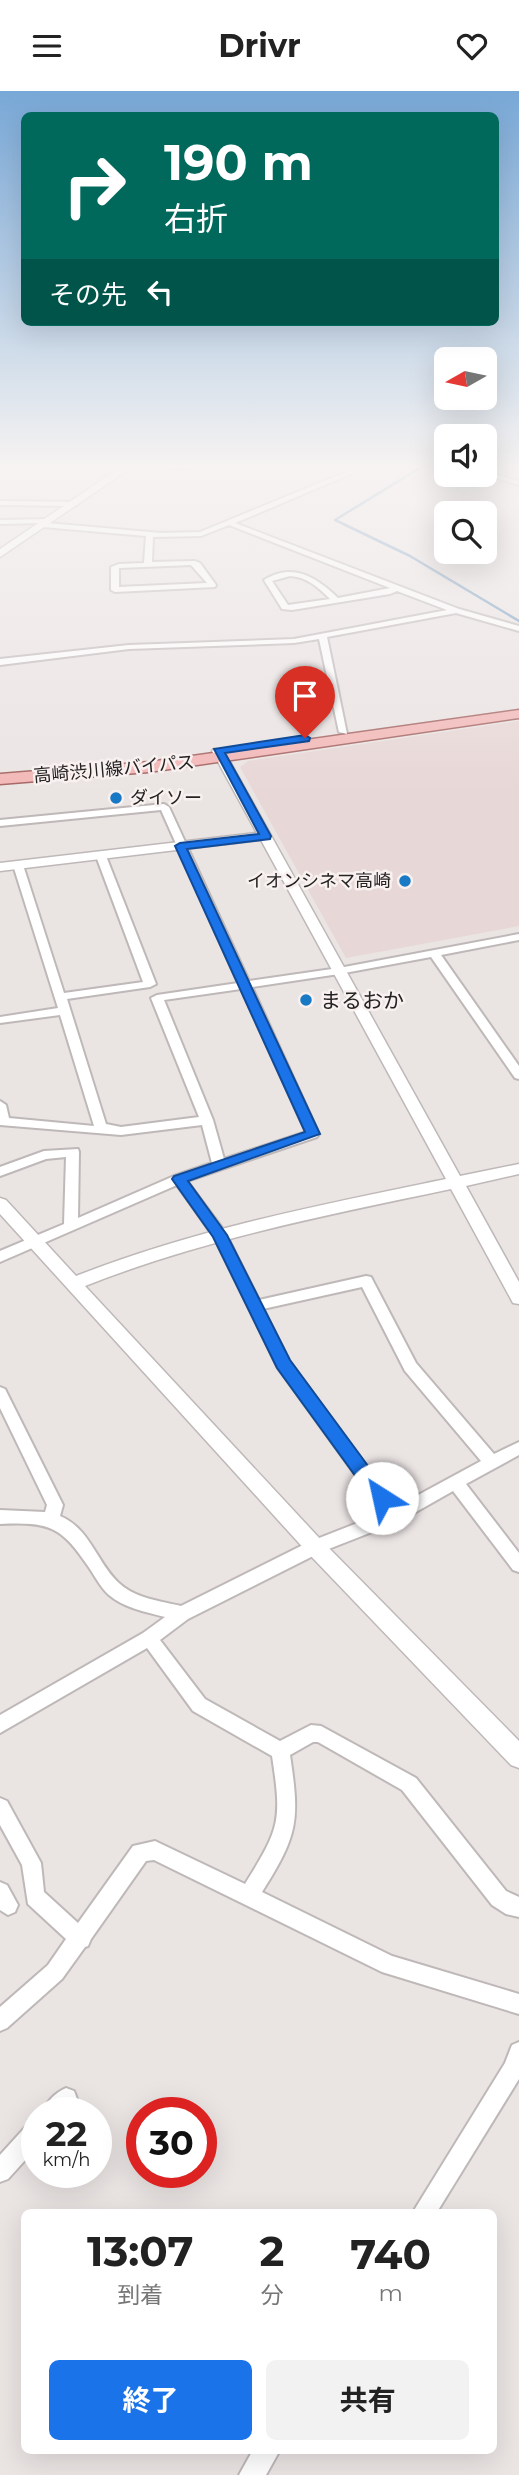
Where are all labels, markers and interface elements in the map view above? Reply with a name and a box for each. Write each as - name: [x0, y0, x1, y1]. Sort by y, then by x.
- text: Drivr: [218, 26, 301, 65]
- icon: menu: [28, 27, 66, 65]
- icon: heart: [453, 27, 491, 65]
- text: 190 m: [164, 133, 313, 192]
- icon: right: [49, 140, 140, 231]
- text: 右折: [164, 199, 228, 238]
- icon: left: [141, 273, 179, 311]
- text: その先: [49, 279, 127, 311]
- north arrow: [434, 347, 497, 409]
- map controls: [434, 347, 497, 564]
- button: sound: [434, 424, 497, 487]
- button: search: [434, 501, 497, 564]
- pin: [275, 666, 335, 738]
- icon: arrive: [286, 677, 324, 715]
- street label: 高崎渋川線バイパス: [33, 751, 195, 787]
- place label: ダイソー: [130, 787, 202, 809]
- marker: ダイソー: [108, 790, 124, 806]
- place label: イオンシネマ高崎: [247, 870, 391, 892]
- marker: イオンシネマ高崎: [397, 873, 413, 889]
- place label: まるおか: [320, 988, 404, 1013]
- marker: まるおか: [298, 992, 314, 1008]
- position arrow: [345, 1461, 419, 1535]
- speed limit sign: 30: [126, 2097, 217, 2188]
- text: 22: [46, 2112, 87, 2155]
- text: km/h: [42, 2149, 91, 2171]
- text: 13:07: [87, 2225, 194, 2277]
- text: 2: [260, 2225, 284, 2277]
- text: 740: [350, 2228, 431, 2280]
- text: m: [378, 2279, 403, 2307]
- text: 到着: [117, 2281, 163, 2309]
- text: 分: [260, 2281, 283, 2309]
- button: 終了: [49, 2360, 252, 2440]
- button: 共有: [266, 2360, 469, 2440]

